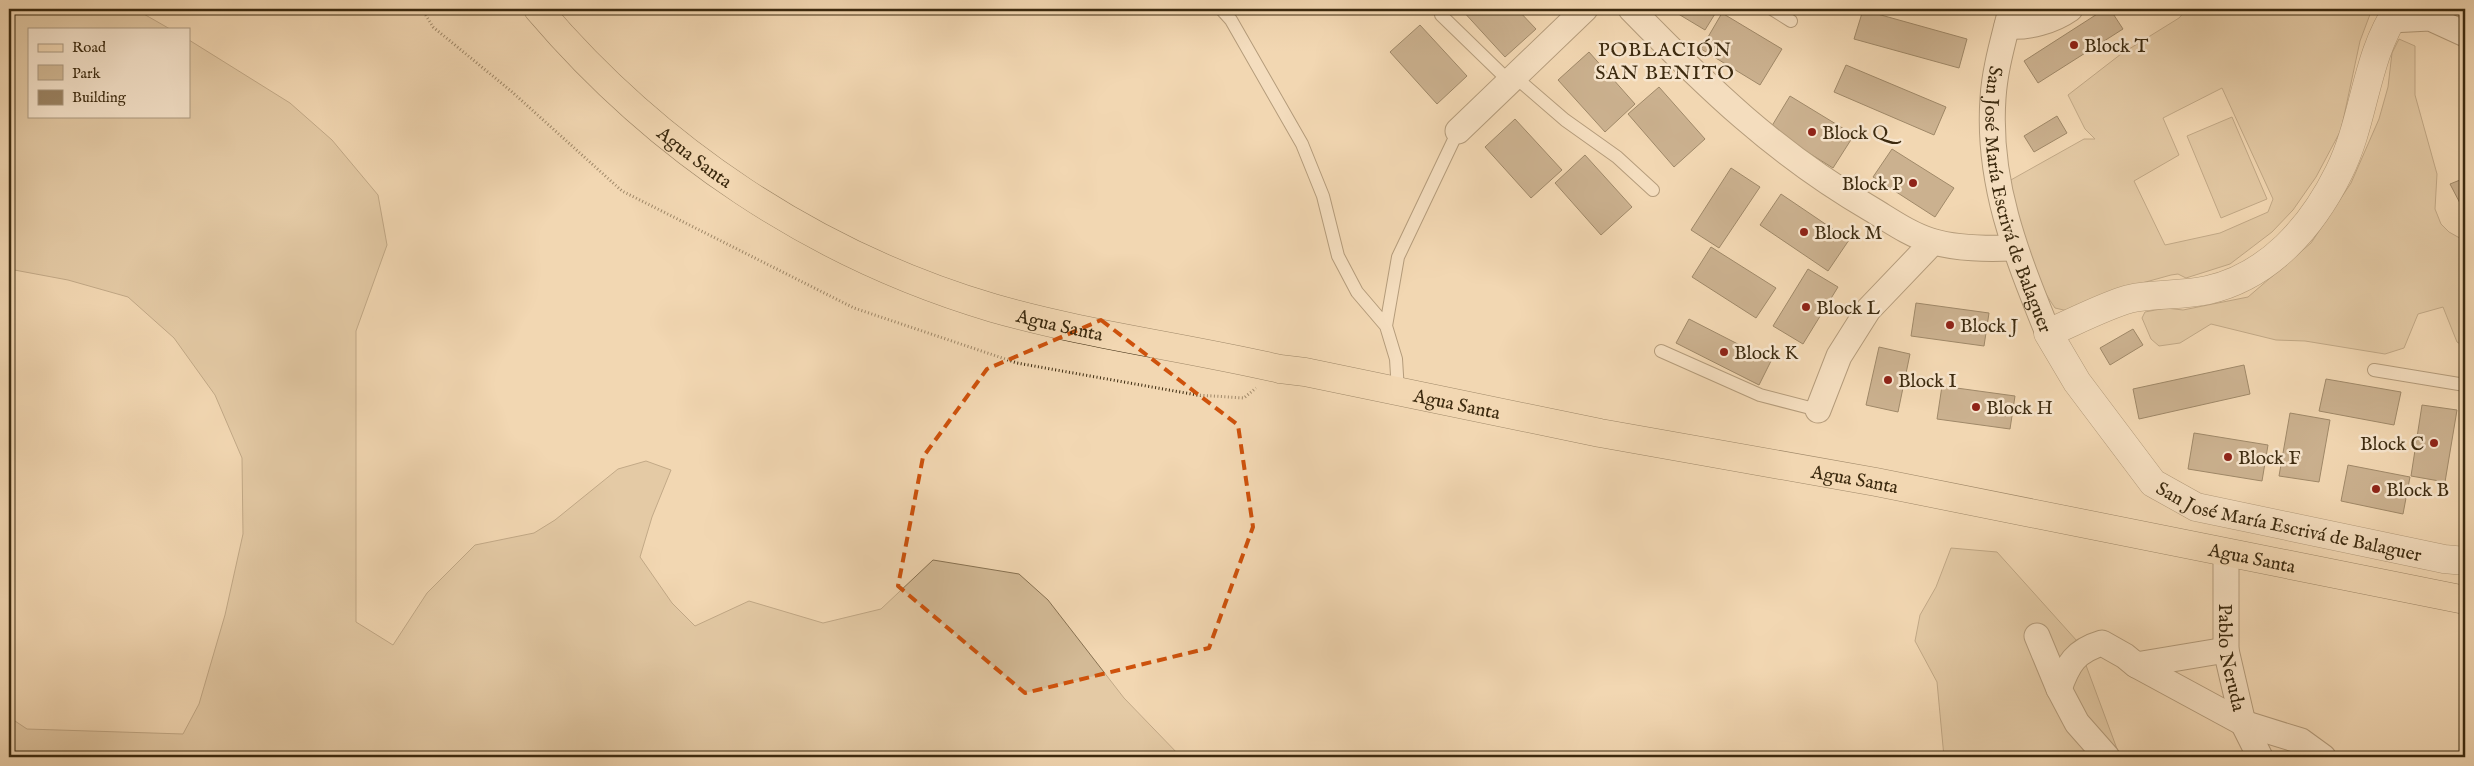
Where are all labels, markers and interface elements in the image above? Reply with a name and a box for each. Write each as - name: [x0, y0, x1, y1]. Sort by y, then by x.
- legend: [28, 28, 190, 118]
- place label: Block T: [2084, 35, 2148, 59]
- text: Road: [72, 38, 107, 57]
- district label: POBLACIÓN SAN BENITO: [1595, 38, 1735, 86]
- marker: Block T: [2068, 39, 2080, 51]
- text: Park: [72, 64, 102, 83]
- street label: San José María Escrivá de Balaguer: [1978, 64, 2057, 337]
- text: Building: [72, 88, 127, 107]
- street label: Agua Santa: [650, 121, 737, 195]
- place label: Block Q: [1822, 122, 1901, 146]
- marker: Block Q: [1806, 126, 1818, 138]
- place label: Block P: [1842, 173, 1903, 197]
- marker: Block P: [1907, 177, 1919, 189]
- place label: Block M: [1814, 222, 1882, 246]
- marker: Block M: [1798, 226, 1810, 238]
- place label: Block L: [1816, 297, 1880, 321]
- marker: Block L: [1800, 301, 1812, 313]
- street label: Agua Santa: [1013, 305, 1106, 348]
- place label: Block J: [1960, 315, 2018, 339]
- marker: Block J: [1944, 319, 1956, 331]
- place label: Block K: [1734, 342, 1798, 366]
- marker: Block K: [1718, 346, 1730, 358]
- place label: Block I: [1898, 370, 1957, 394]
- marker: Block I: [1882, 374, 1894, 386]
- street label: Agua Santa: [1410, 385, 1503, 426]
- place label: Block H: [1986, 397, 2053, 421]
- marker: Block H: [1970, 401, 1982, 413]
- place label: Block C: [2360, 433, 2424, 457]
- marker: Block C: [2428, 437, 2440, 449]
- place label: Block F: [2238, 447, 2300, 471]
- marker: Block F: [2222, 451, 2234, 463]
- street label: Agua Santa: [1808, 461, 1901, 500]
- street label: San José María Escrivá de Balaguer: [2151, 477, 2424, 568]
- place label: Block B: [2386, 479, 2449, 503]
- marker: Block B: [2370, 483, 2382, 495]
- street label: Agua Santa: [2205, 539, 2298, 580]
- street label: Pablo Neruda: [2212, 604, 2250, 715]

